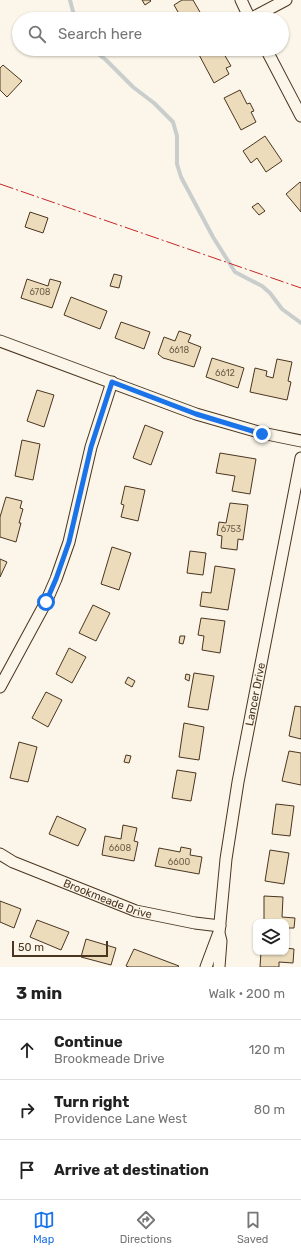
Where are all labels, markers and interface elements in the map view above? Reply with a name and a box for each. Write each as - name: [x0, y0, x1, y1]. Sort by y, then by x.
- search box: [12, 12, 289, 56]
- icon: search: [26, 23, 48, 45]
- text: Search here: [58, 25, 142, 43]
- house number: 6708: [29, 287, 51, 297]
- house number: 6618: [169, 345, 189, 355]
- house number: 6612: [215, 368, 235, 378]
- route end: [253, 425, 271, 443]
- house number: 6753: [221, 524, 241, 534]
- route start: [37, 593, 55, 611]
- street label: Lancer Drive: [243, 661, 268, 727]
- house number: 6608: [109, 843, 131, 853]
- house number: 6600: [168, 857, 190, 867]
- street label: Brookmeade Drive: [62, 876, 153, 921]
- map controls: [253, 919, 289, 955]
- button: layers: [253, 919, 289, 955]
- scale bar: [12, 939, 108, 958]
- text: 50 m: [18, 941, 44, 954]
- text: 3 min: [16, 983, 62, 1003]
- text: Walk · 200 m: [208, 986, 285, 1001]
- text: Continue: [54, 1033, 123, 1051]
- icon: ahead: [16, 1039, 38, 1061]
- text: 120 m: [249, 1042, 285, 1057]
- text: Brookmeade Drive: [54, 1051, 165, 1066]
- text: Turn right: [54, 1093, 129, 1111]
- icon: right: [16, 1099, 38, 1121]
- text: 80 m: [254, 1102, 285, 1117]
- text: Providence Lane West: [54, 1111, 187, 1126]
- icon: arrive: [16, 1159, 38, 1181]
- text: Arrive at destination: [54, 1161, 209, 1179]
- tab: Map: [33, 1209, 55, 1246]
- tab: Directions: [120, 1209, 172, 1246]
- tab: Saved: [237, 1209, 268, 1246]

